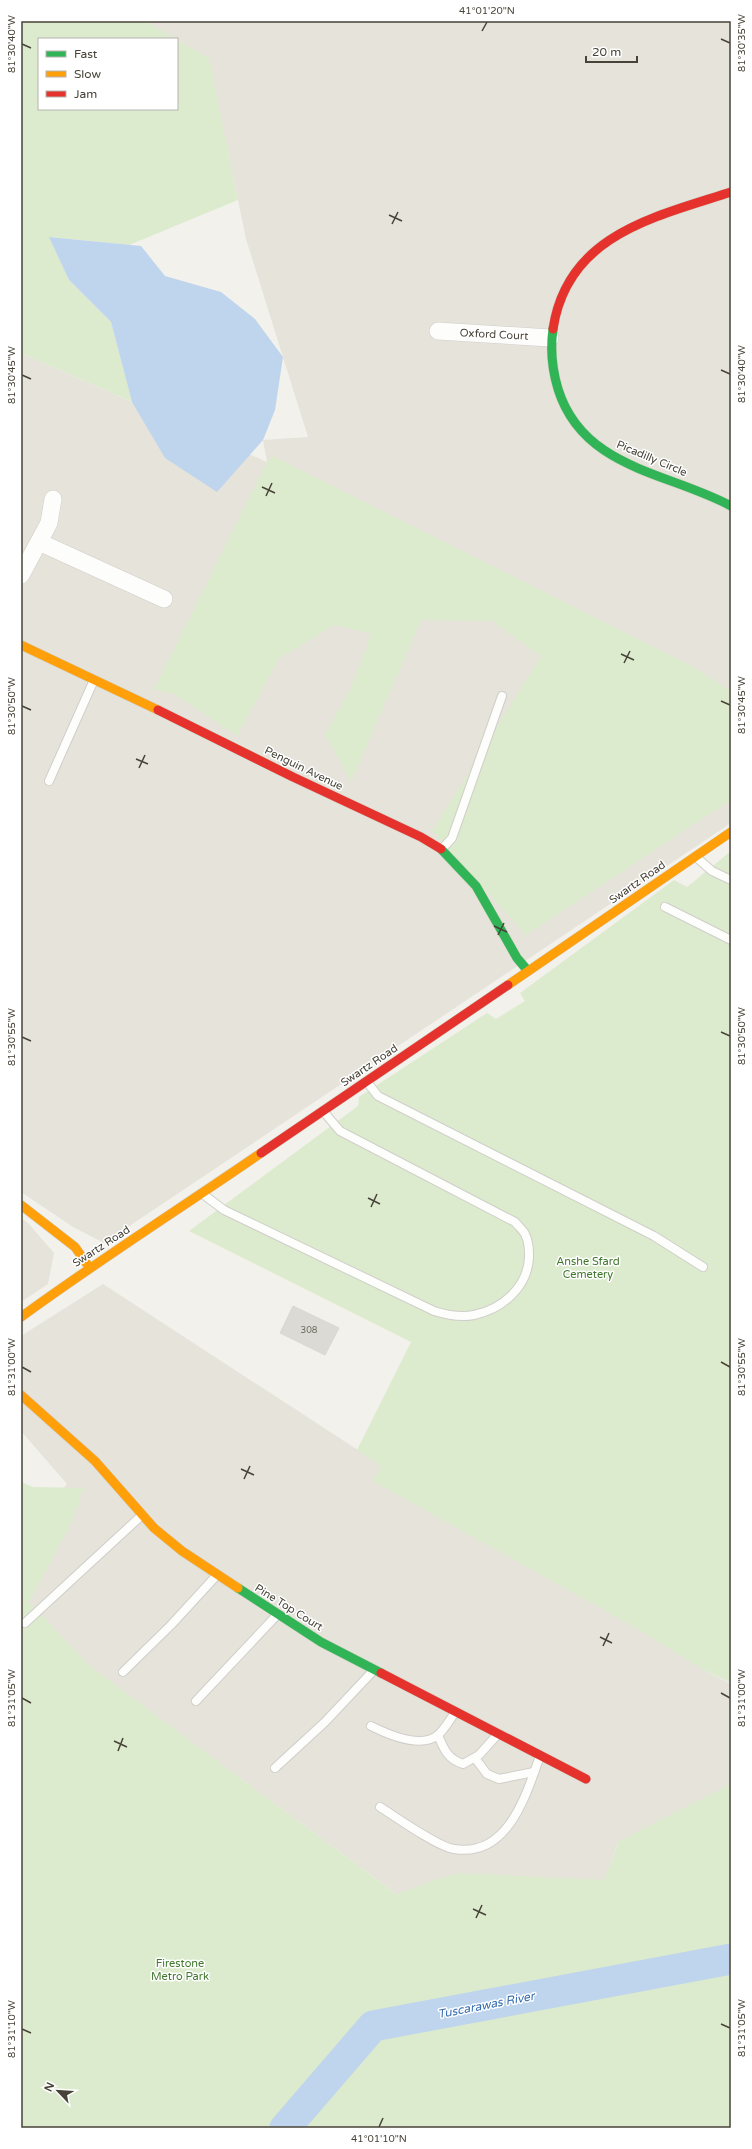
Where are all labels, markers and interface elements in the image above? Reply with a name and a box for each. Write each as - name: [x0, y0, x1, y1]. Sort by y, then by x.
- text: 41°01'20"N: [459, 5, 515, 17]
- text: 81°30'35"W: [736, 14, 748, 72]
- text: 81°30'40"W: [6, 15, 18, 73]
- legend: [38, 38, 178, 110]
- scale bar: [586, 38, 637, 64]
- text: 20 m: [592, 45, 621, 59]
- text: Fast: [74, 47, 98, 61]
- text: Slow: [74, 67, 101, 81]
- text: Jam: [74, 87, 97, 101]
- street label: Oxford Court: [459, 326, 529, 343]
- text: 81°30'40"W: [736, 345, 748, 403]
- text: 81°30'45"W: [6, 346, 18, 404]
- street label: Picadilly Circle: [615, 438, 689, 479]
- text: 81°30'45"W: [736, 676, 748, 734]
- text: 81°30'50"W: [6, 677, 18, 735]
- street label: Penguin Avenue: [263, 744, 345, 793]
- street label: Swartz Road: [607, 858, 668, 907]
- text: 81°30'50"W: [736, 1007, 748, 1065]
- text: 81°30'55"W: [6, 1008, 18, 1066]
- street label: Swartz Road: [338, 1042, 400, 1089]
- street label: Swartz Road: [70, 1223, 132, 1270]
- park label: Anshe Sfard Cemetery: [556, 1255, 620, 1281]
- house number: 308: [301, 1325, 318, 1336]
- text: 81°31'00"W: [6, 1338, 18, 1396]
- text: 81°30'55"W: [736, 1338, 748, 1396]
- street label: Pine Top Court: [252, 1581, 325, 1633]
- text: 81°31'05"W: [6, 1669, 18, 1727]
- text: 81°31'00"W: [736, 1669, 748, 1727]
- park label: Firestone Metro Park: [151, 1957, 209, 1983]
- water label: Tuscarawas River: [436, 1988, 537, 2021]
- text: 81°31'05"W: [736, 1999, 748, 2057]
- text: 81°31'10"W: [6, 2000, 18, 2058]
- north arrow: [38, 2071, 78, 2111]
- text: N: [42, 2080, 57, 2094]
- text: 41°01'10"N: [351, 2133, 407, 2145]

